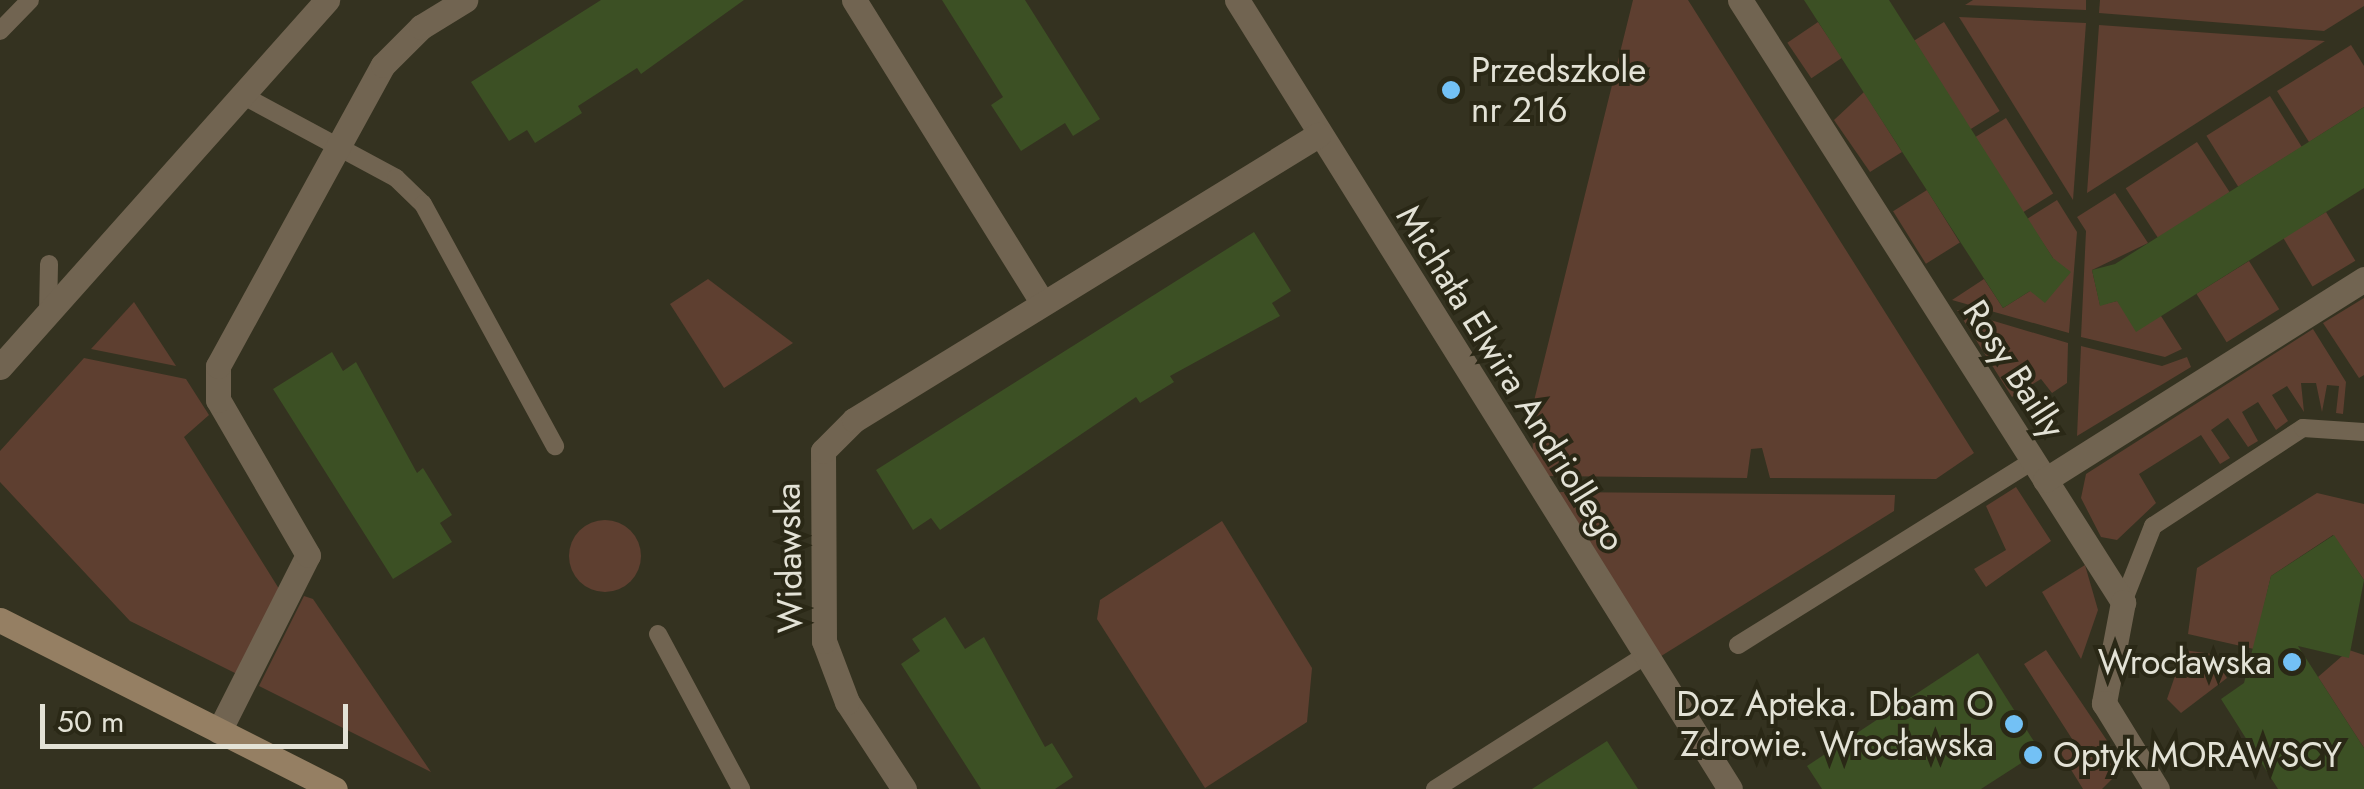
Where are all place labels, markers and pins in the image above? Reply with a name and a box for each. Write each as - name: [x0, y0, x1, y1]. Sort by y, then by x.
- place label: Przedszkole nr 216: [1471, 49, 1646, 131]
- marker: Przedszkole nr 216: [1440, 79, 1462, 101]
- place label: Wrocławska: [2098, 641, 2272, 683]
- marker: Wrocławska: [2281, 651, 2303, 673]
- place label: Doz Apteka. Dbam O Zdrowie. Wrocławska: [1676, 683, 1994, 765]
- marker: Doz Apteka. Dbam O Zdrowie. Wrocławska: [2003, 713, 2025, 735]
- place label: Optyk MORAWSCY: [2053, 734, 2342, 776]
- marker: Optyk MORAWSCY: [2022, 744, 2044, 766]

